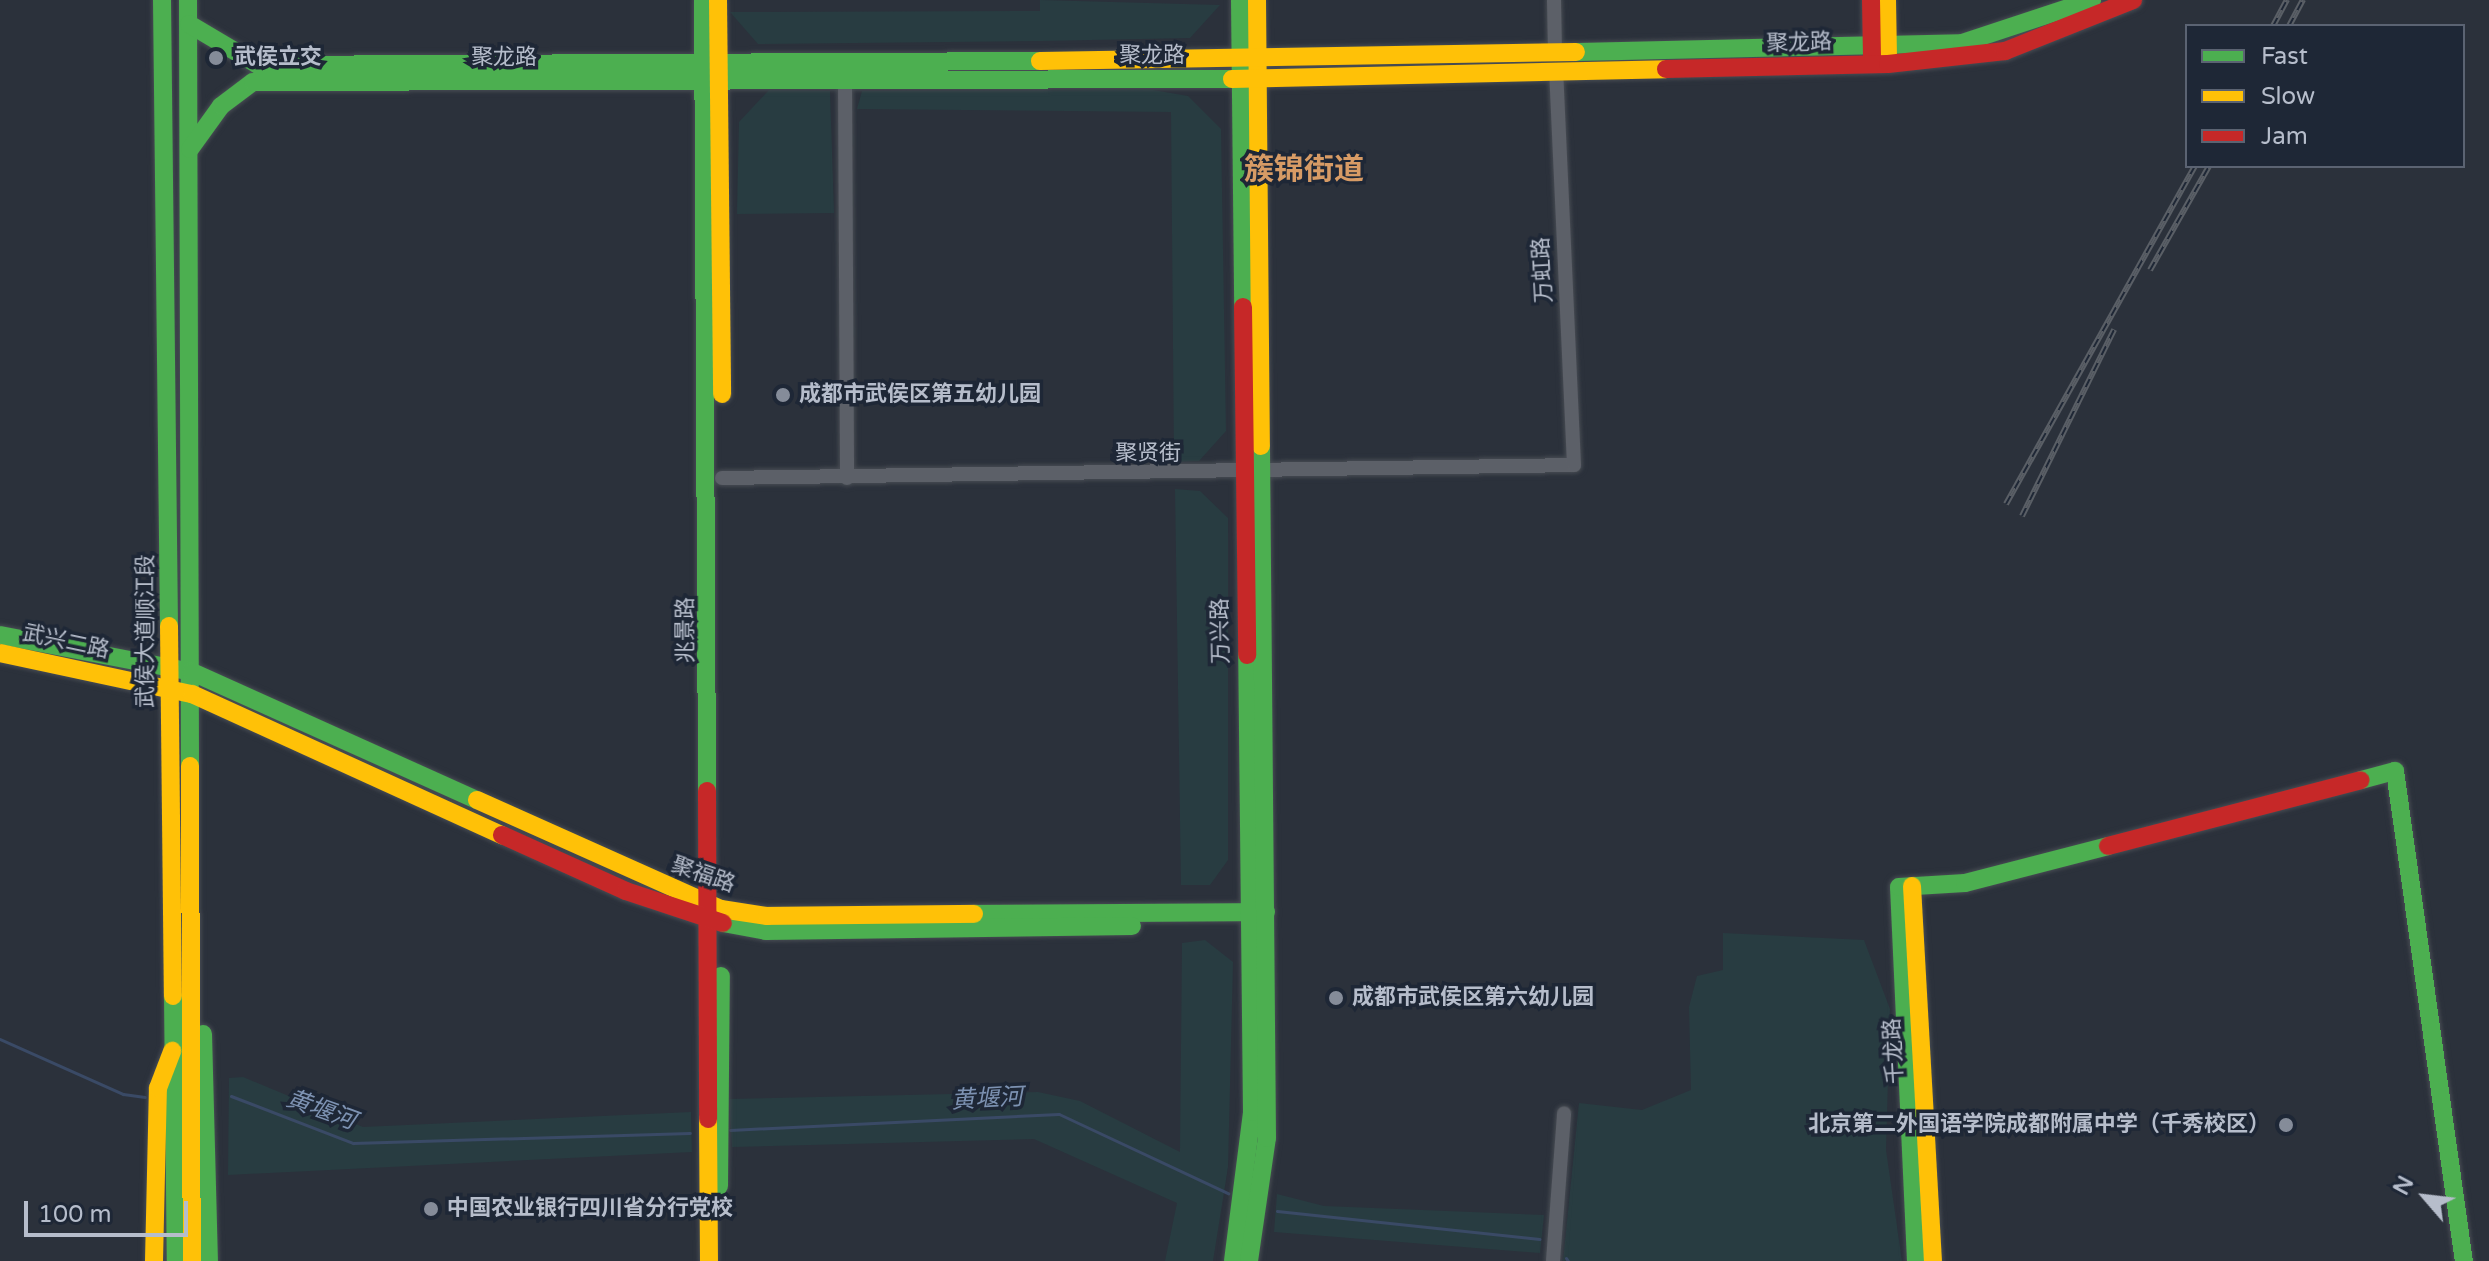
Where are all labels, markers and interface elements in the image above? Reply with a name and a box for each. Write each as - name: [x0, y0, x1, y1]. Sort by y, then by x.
- legend: [2185, 24, 2465, 168]
- street label: 聚龙路: [1766, 29, 1832, 57]
- text: Fast: [2261, 42, 2308, 71]
- street label: 聚龙路: [1119, 43, 1185, 69]
- place label: 武侯立交: [234, 45, 322, 71]
- street label: 聚龙路: [471, 45, 537, 71]
- marker: 武侯立交: [205, 47, 227, 69]
- text: Slow: [2261, 82, 2315, 111]
- text: Jam: [2261, 122, 2308, 151]
- district label: 簇锦街道: [1244, 152, 1364, 188]
- street label: 万虹路: [1528, 236, 1558, 304]
- place label: 成都市武侯区第五幼儿园: [799, 382, 1041, 408]
- marker: 成都市武侯区第五幼儿园: [774, 386, 792, 404]
- street label: 聚贤街: [1115, 441, 1181, 467]
- street label: 武侯大道顺江段: [133, 554, 159, 708]
- street label: 兆景路: [673, 597, 699, 663]
- street label: 万兴路: [1207, 598, 1235, 664]
- street label: 武兴二路: [20, 620, 112, 664]
- street label: 聚福路: [668, 852, 738, 898]
- place label: 成都市武侯区第六幼儿园: [1352, 985, 1594, 1011]
- marker: 成都市武侯区第六幼儿园: [1327, 989, 1345, 1007]
- street label: 千龙路: [1879, 1017, 1909, 1085]
- water label: 黄堰河: [950, 1083, 1024, 1115]
- water label: 黄堰河: [282, 1084, 360, 1136]
- place label: 北京第二外国语学院成都附属中学（千秀校区）: [1808, 1112, 2270, 1138]
- marker: 北京第二外国语学院成都附属中学（千秀校区）: [2277, 1116, 2295, 1134]
- north arrow: [2385, 1157, 2465, 1237]
- text: N: [2388, 1172, 2419, 1200]
- scale bar: [28, 1185, 192, 1235]
- place label: 中国农业银行四川省分行党校: [447, 1196, 733, 1222]
- text: 100 m: [38, 1200, 112, 1229]
- marker: 中国农业银行四川省分行党校: [422, 1200, 440, 1218]

